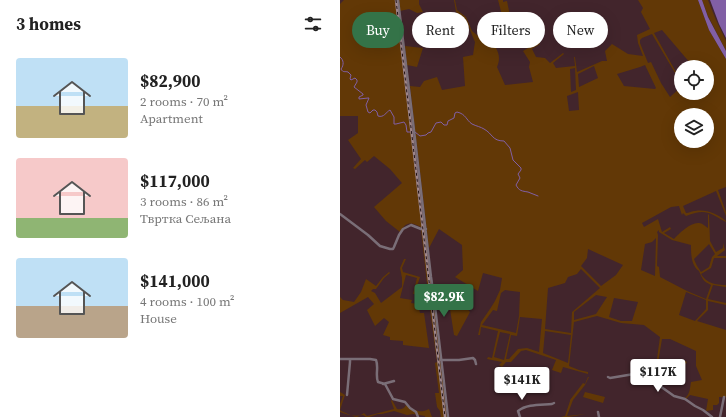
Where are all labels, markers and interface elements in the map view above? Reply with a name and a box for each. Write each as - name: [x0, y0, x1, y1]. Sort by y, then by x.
- text: 3 homes: [16, 12, 81, 36]
- chip: Buy: [352, 12, 404, 48]
- chip: Rent: [412, 12, 469, 48]
- chip: Filters: [477, 12, 545, 48]
- chip: New: [553, 12, 608, 48]
- icon: filters: [302, 13, 324, 35]
- map controls: [674, 60, 714, 148]
- button: locate: [674, 60, 714, 100]
- text: $82,900: [140, 69, 200, 93]
- icon: home: [48, 74, 96, 122]
- text: 2 rooms · 70 m²: [140, 93, 228, 110]
- button: layers: [674, 108, 714, 148]
- text: Apartment: [140, 110, 203, 127]
- text: $117,000: [140, 169, 210, 193]
- icon: home: [48, 174, 96, 222]
- text: 3 rooms · 86 m²: [140, 193, 228, 210]
- text: Твртка Сељана: [140, 210, 231, 227]
- text: $141,000: [140, 269, 210, 293]
- icon: home: [48, 274, 96, 322]
- pin: $82.9K: [411, 284, 477, 318]
- text: $82.9K: [423, 288, 465, 305]
- text: 4 rooms · 100 m²: [140, 293, 235, 310]
- text: House: [140, 310, 177, 327]
- pin: $117K: [630, 359, 686, 393]
- text: $117K: [639, 363, 677, 380]
- pin: $141K: [494, 367, 550, 401]
- text: $141K: [503, 371, 541, 388]

